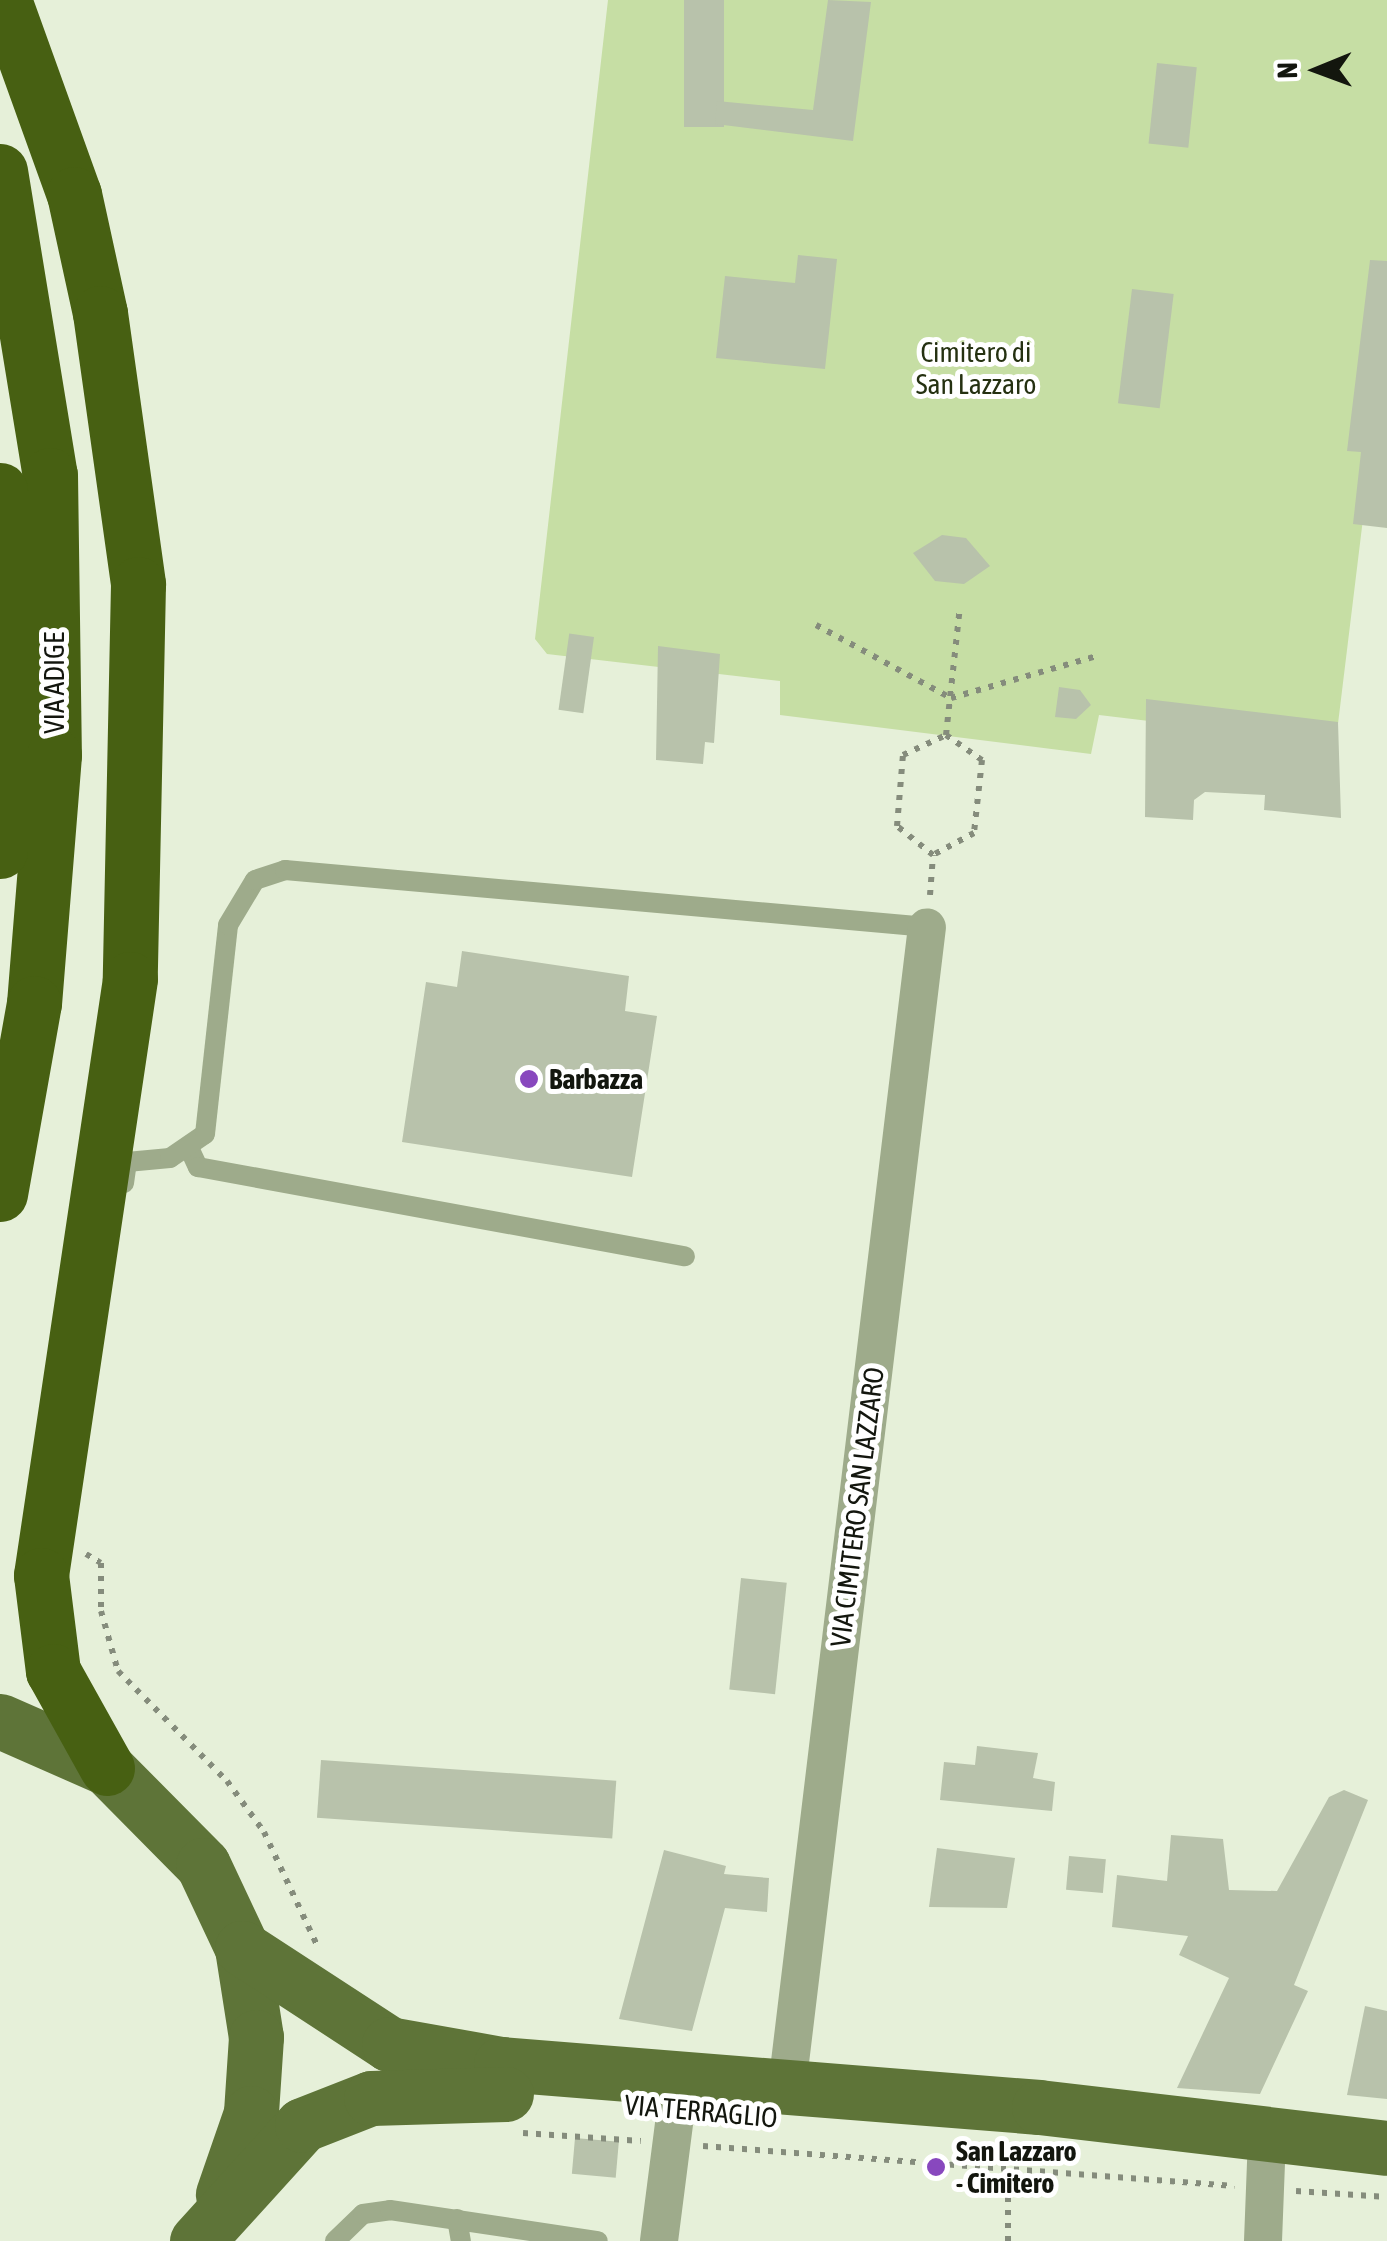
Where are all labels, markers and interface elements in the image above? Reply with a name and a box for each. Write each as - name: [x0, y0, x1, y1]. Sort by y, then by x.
- north arrow: [1267, 20, 1367, 120]
- text: N: [1271, 62, 1303, 79]
- park label: Cimitero di San Lazzaro: [916, 335, 1036, 401]
- street label: VIA ADIGE: [37, 632, 71, 734]
- place label: Barbazza: [549, 1062, 643, 1096]
- marker: Barbazza: [518, 1068, 540, 1090]
- street label: VIA CIMITERO SAN LAZZARO: [823, 1365, 891, 1649]
- street label: VIA TERRAGLIO: [623, 2088, 779, 2134]
- place label: San Lazzaro - Cimitero: [956, 2134, 1077, 2200]
- marker: San Lazzaro - Cimitero: [925, 2156, 947, 2178]

